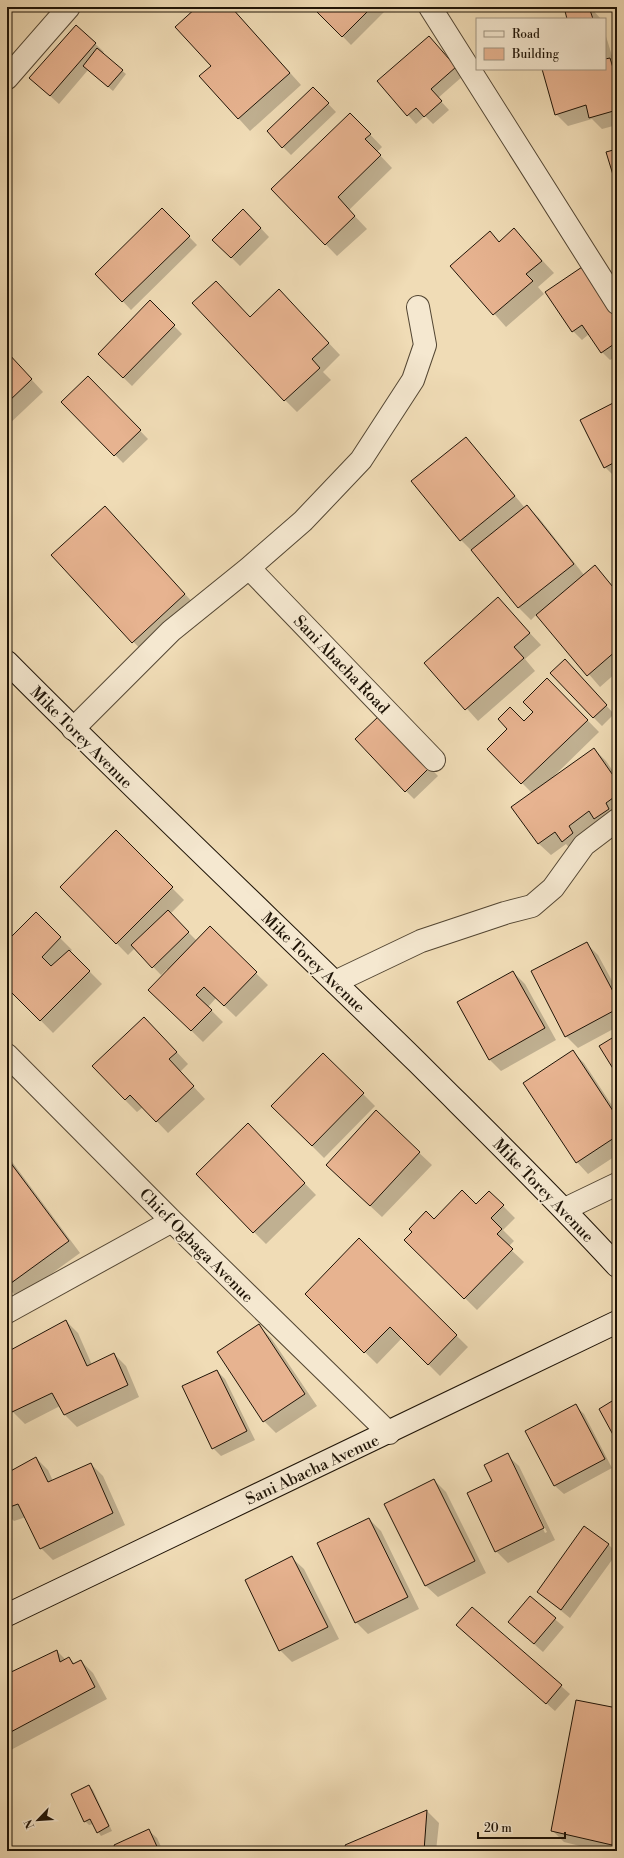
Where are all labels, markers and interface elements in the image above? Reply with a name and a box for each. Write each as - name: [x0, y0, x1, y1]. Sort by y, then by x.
- legend: [476, 18, 606, 70]
- text: Road: [512, 27, 540, 42]
- text: Building: [511, 47, 560, 62]
- street label: Sani Abacha Road: [289, 611, 393, 718]
- street label: Mike Torey Avenue: [26, 682, 137, 793]
- street label: Mike Torey Avenue: [257, 908, 369, 1017]
- street label: Mike Torey Avenue: [489, 1135, 598, 1247]
- street label: Chief Ogbaga Avenue: [135, 1184, 258, 1307]
- street label: Sani Abacha Avenue: [243, 1430, 382, 1510]
- north arrow: [18, 1800, 58, 1840]
- scale bar: [478, 1814, 565, 1840]
- text: N: [22, 1817, 38, 1831]
- text: 20 m: [484, 1821, 512, 1836]

